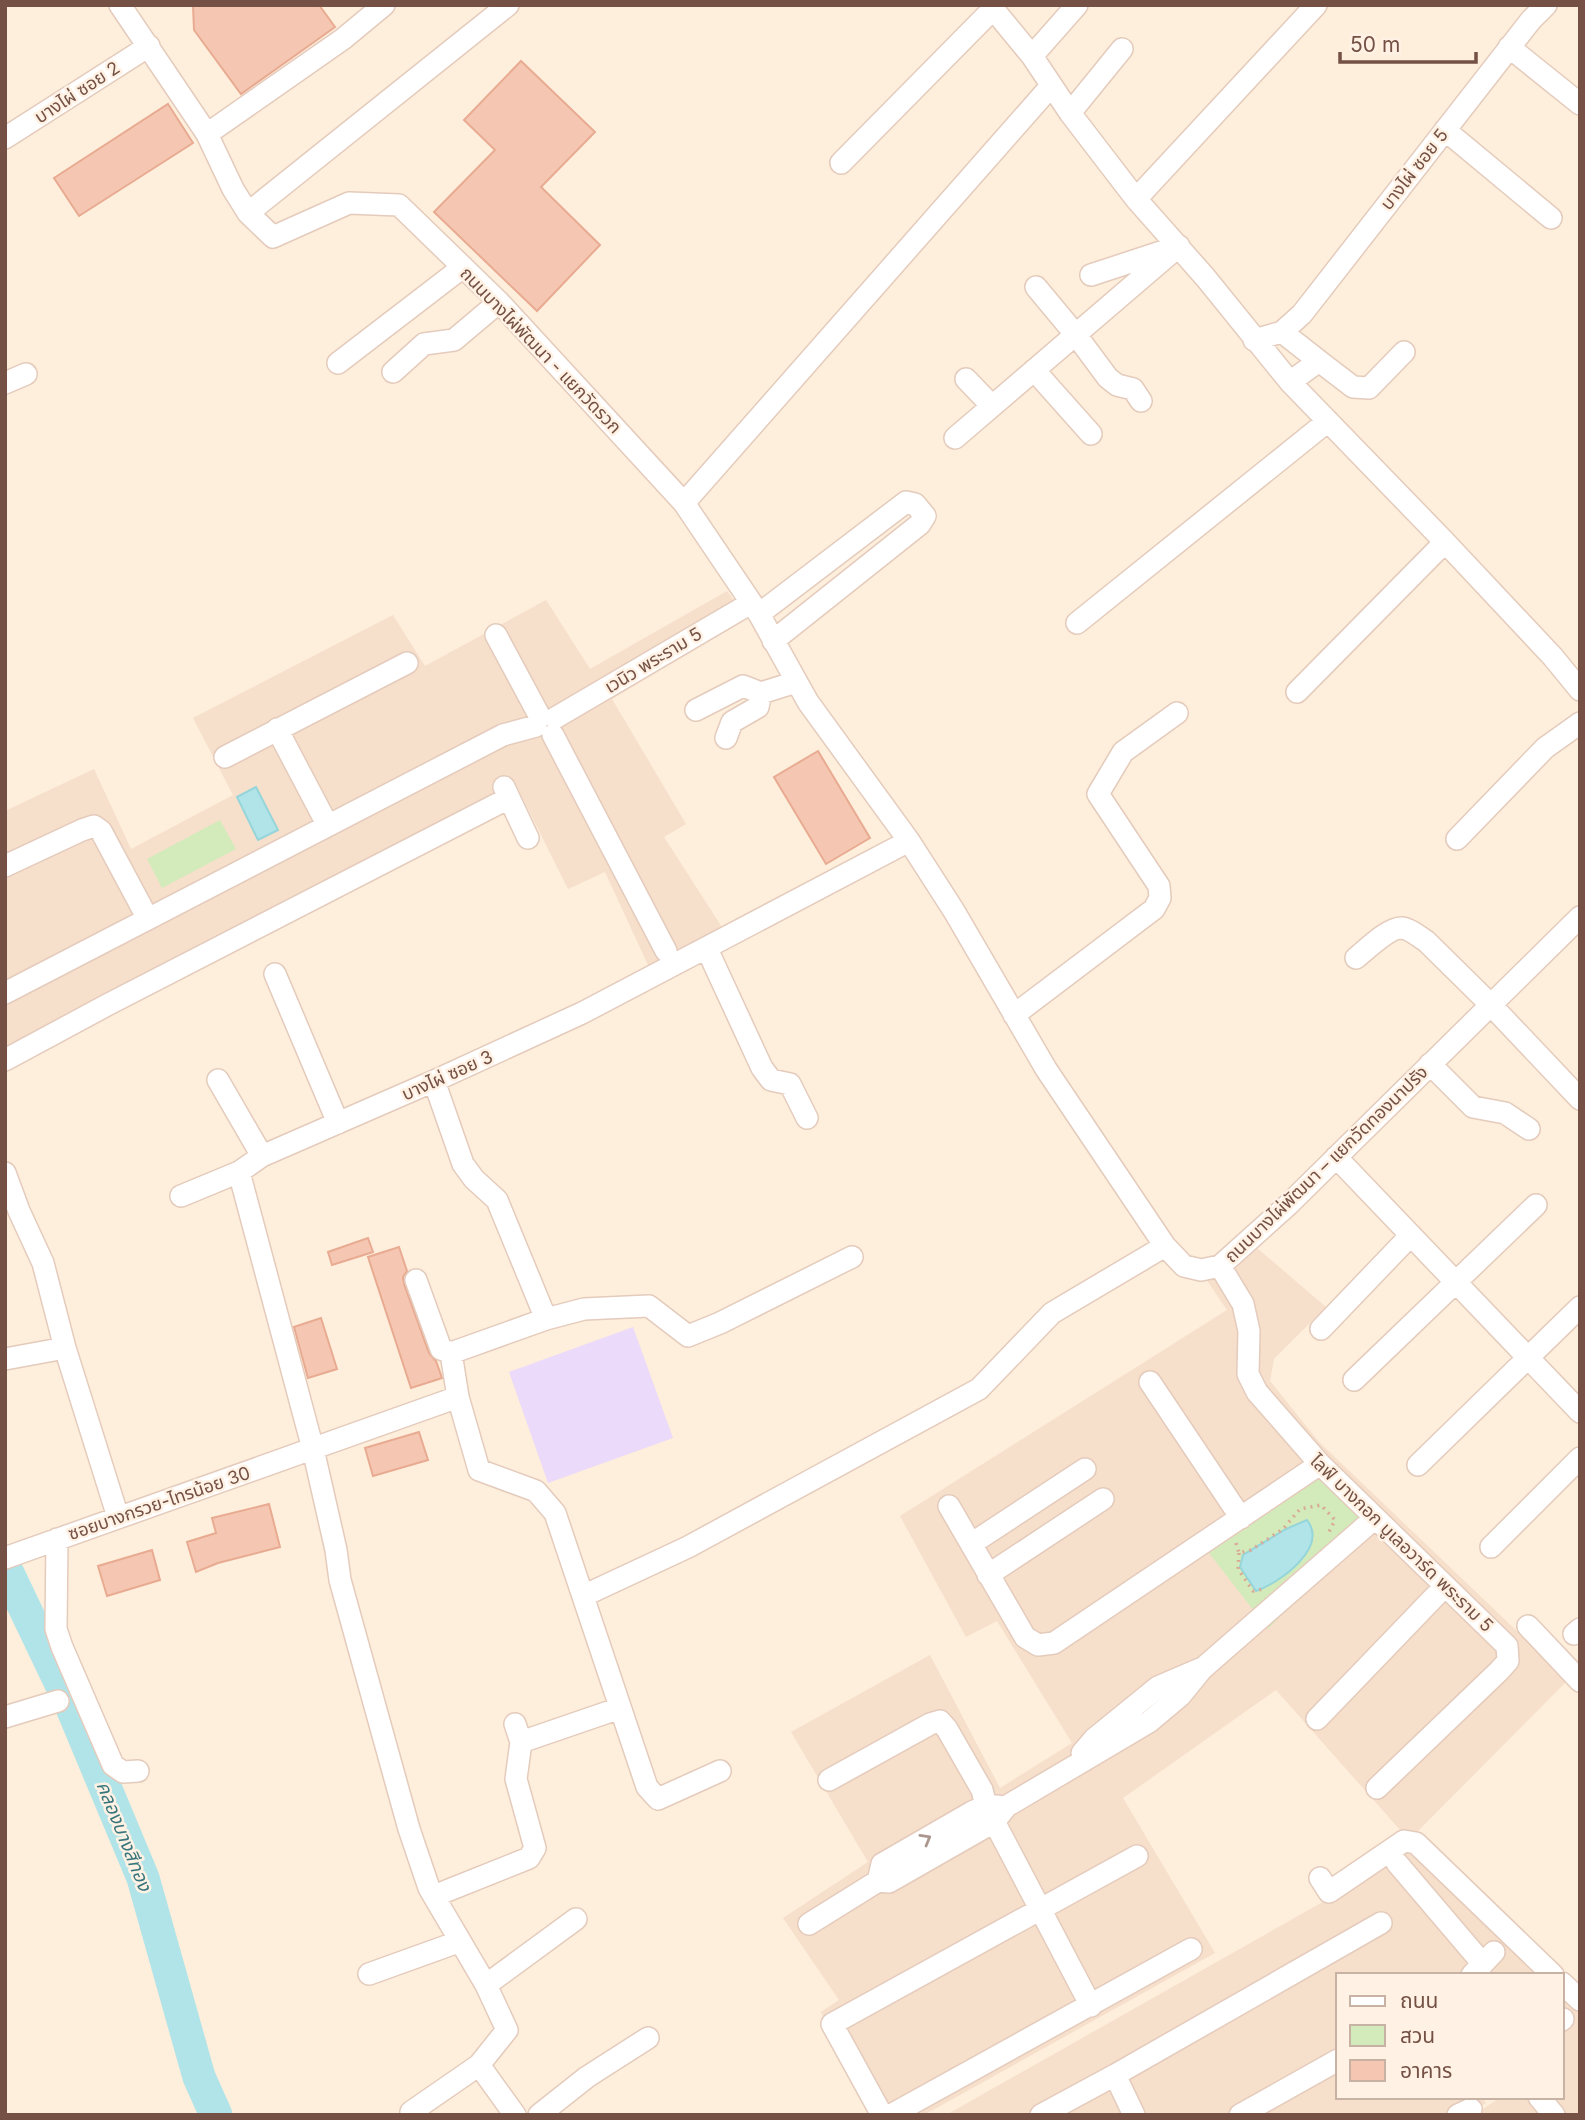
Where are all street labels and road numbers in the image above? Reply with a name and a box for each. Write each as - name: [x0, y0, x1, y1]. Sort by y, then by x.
- street label: บางไผ่ ซอย 2: [31, 57, 123, 127]
- street label: บางไผ่ ซอย 5: [1376, 124, 1452, 214]
- street label: ถนนบางไผ่พัฒนา - แยกวัดรวก: [456, 263, 626, 437]
- street label: เวนิว พระราม 5: [601, 623, 705, 697]
- street label: บางไผ่ ซอย 3: [398, 1046, 496, 1104]
- street label: ถนนบางไผ่พัฒนา – แยกวัดทองนาปรัง: [1220, 1061, 1432, 1267]
- street label: ไลฟ์ บางกอก บูเลอวาร์ด พระราม 5: [1304, 1449, 1498, 1637]
- street label: ซอยบางกรวย-ไทรน้อย 30: [65, 1462, 253, 1544]

